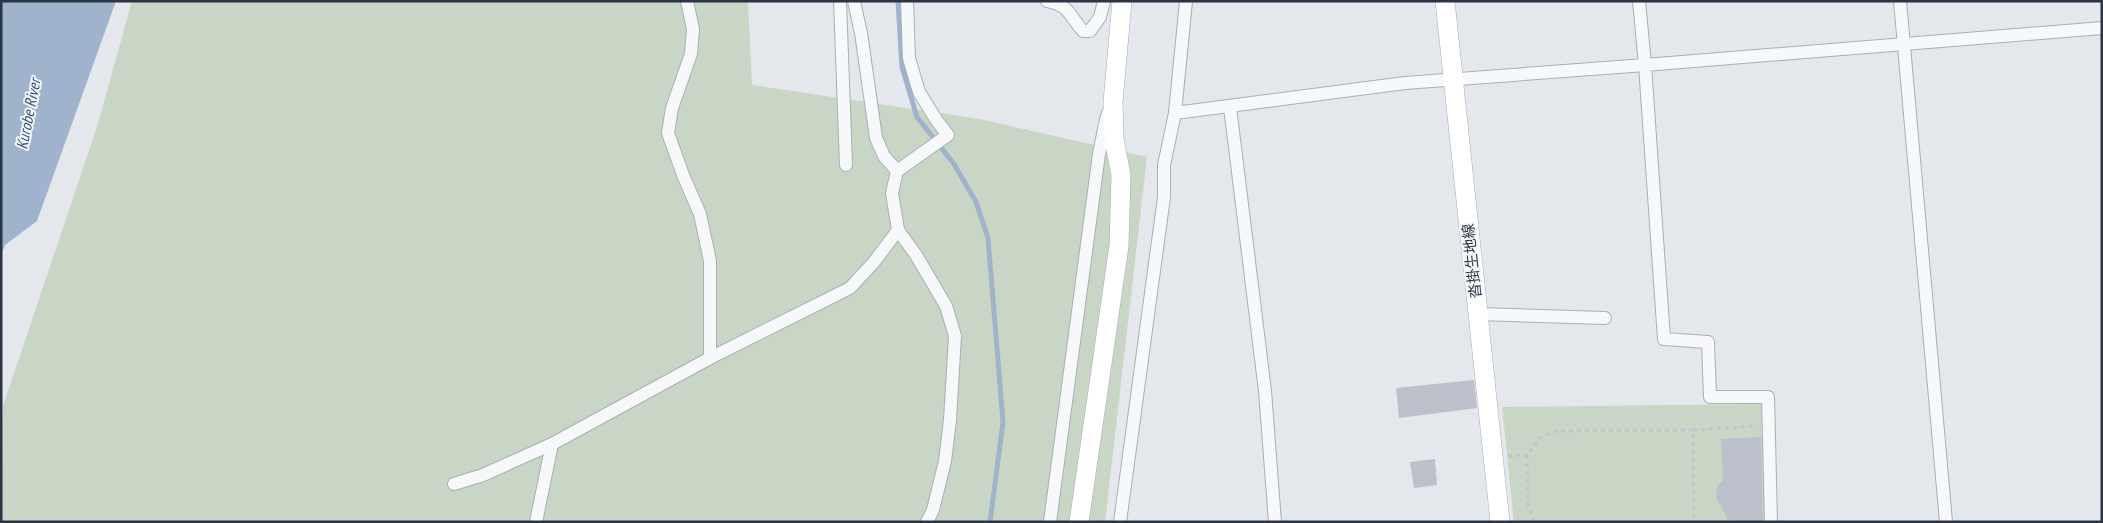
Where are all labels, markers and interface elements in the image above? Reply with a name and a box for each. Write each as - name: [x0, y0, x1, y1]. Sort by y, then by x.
- water label: Kurobe River: [11, 75, 45, 151]
- street label: 沓掛生地線: [1458, 223, 1485, 299]

